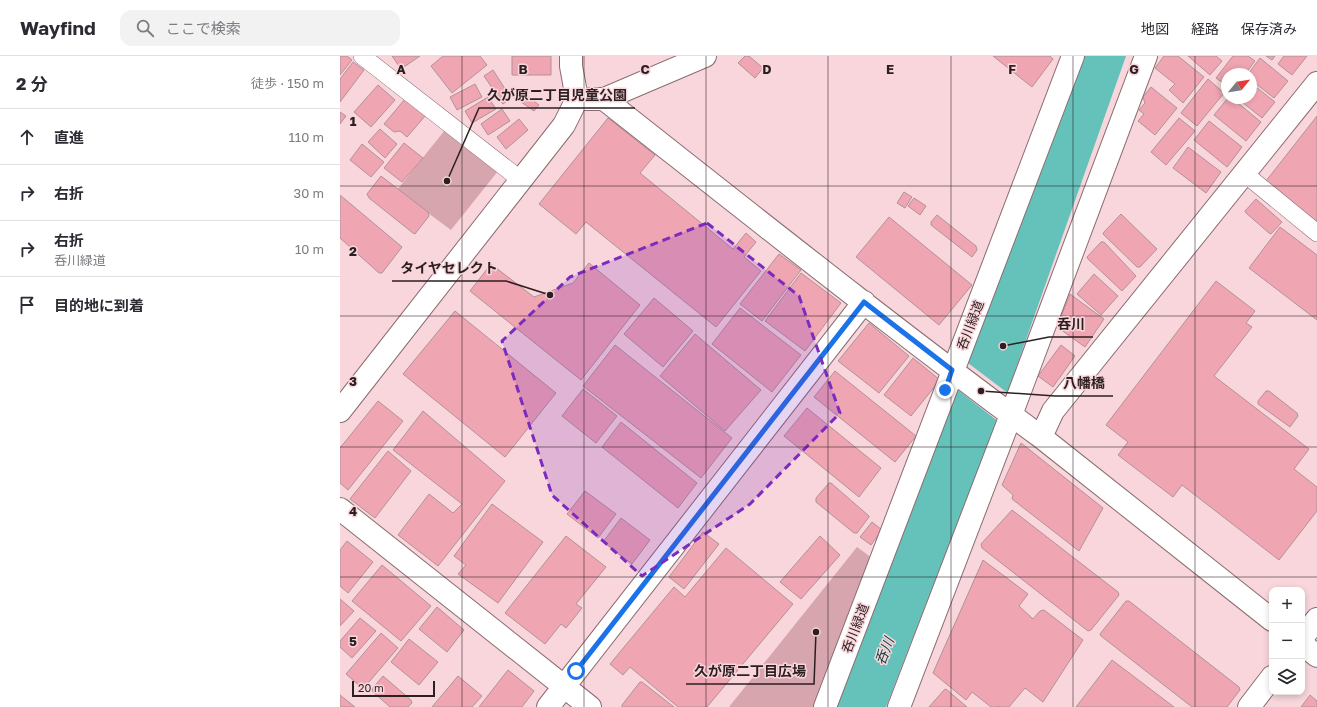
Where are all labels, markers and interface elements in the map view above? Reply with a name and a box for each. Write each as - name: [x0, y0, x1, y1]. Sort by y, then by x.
- search box: [120, 10, 400, 46]
- text: Wayfind: [20, 16, 96, 39]
- icon: search: [134, 17, 156, 39]
- text: ここで検索: [166, 19, 241, 37]
- text: 地図: [1141, 20, 1169, 37]
- text: 経路: [1191, 20, 1219, 37]
- text: 保存済み: [1241, 20, 1297, 37]
- text: A: [396, 61, 406, 77]
- text: B: [518, 61, 528, 77]
- text: C: [640, 61, 650, 77]
- text: D: [762, 61, 772, 77]
- text: E: [886, 61, 894, 77]
- text: F: [1008, 61, 1016, 77]
- text: G: [1129, 61, 1139, 77]
- north arrow: [1221, 68, 1257, 104]
- text: 2 分: [16, 73, 48, 94]
- text: 徒歩 · 150 m: [251, 75, 324, 91]
- callout: 久が原二丁目児童公園: [479, 82, 635, 108]
- text: 久が原二丁目児童公園: [487, 86, 627, 103]
- text: 1: [350, 113, 357, 129]
- icon: ahead: [16, 126, 38, 148]
- text: 直進: [54, 128, 84, 146]
- text: 110 m: [289, 129, 324, 145]
- icon: right: [16, 182, 38, 204]
- text: 右折: [54, 184, 84, 202]
- text: 30 m: [294, 185, 324, 201]
- text: 右折: [54, 231, 84, 249]
- icon: right: [16, 238, 38, 260]
- text: 10 m: [295, 241, 324, 257]
- text: 2: [349, 243, 357, 259]
- text: 呑川緑道: [54, 252, 106, 268]
- callout: タイヤセレクト: [392, 255, 506, 281]
- text: タイヤセレクト: [400, 259, 498, 276]
- icon: arrive: [16, 294, 38, 316]
- text: 目的地に到着: [54, 296, 144, 314]
- street label: 呑川緑道: [953, 298, 987, 352]
- callout: 呑川: [1049, 311, 1093, 337]
- text: 呑川: [1057, 315, 1085, 332]
- callout: 八幡橋: [1055, 370, 1113, 396]
- text: 3: [349, 373, 357, 389]
- text: 八幡橋: [1063, 374, 1105, 391]
- route end: [936, 381, 954, 399]
- text: 4: [349, 503, 357, 519]
- map controls: [1269, 587, 1305, 695]
- button: +: [1269, 587, 1305, 623]
- street label: 呑川緑道: [838, 601, 872, 655]
- button: −: [1269, 623, 1305, 659]
- text: 5: [349, 633, 357, 649]
- water label: 呑川: [871, 633, 898, 667]
- callout: 久が原二丁目広場: [686, 658, 814, 684]
- button: layers: [1269, 659, 1305, 695]
- route start: [567, 662, 585, 680]
- text: 久が原二丁目広場: [694, 662, 806, 679]
- scale bar: [352, 679, 435, 698]
- text: 20 m: [358, 681, 384, 694]

